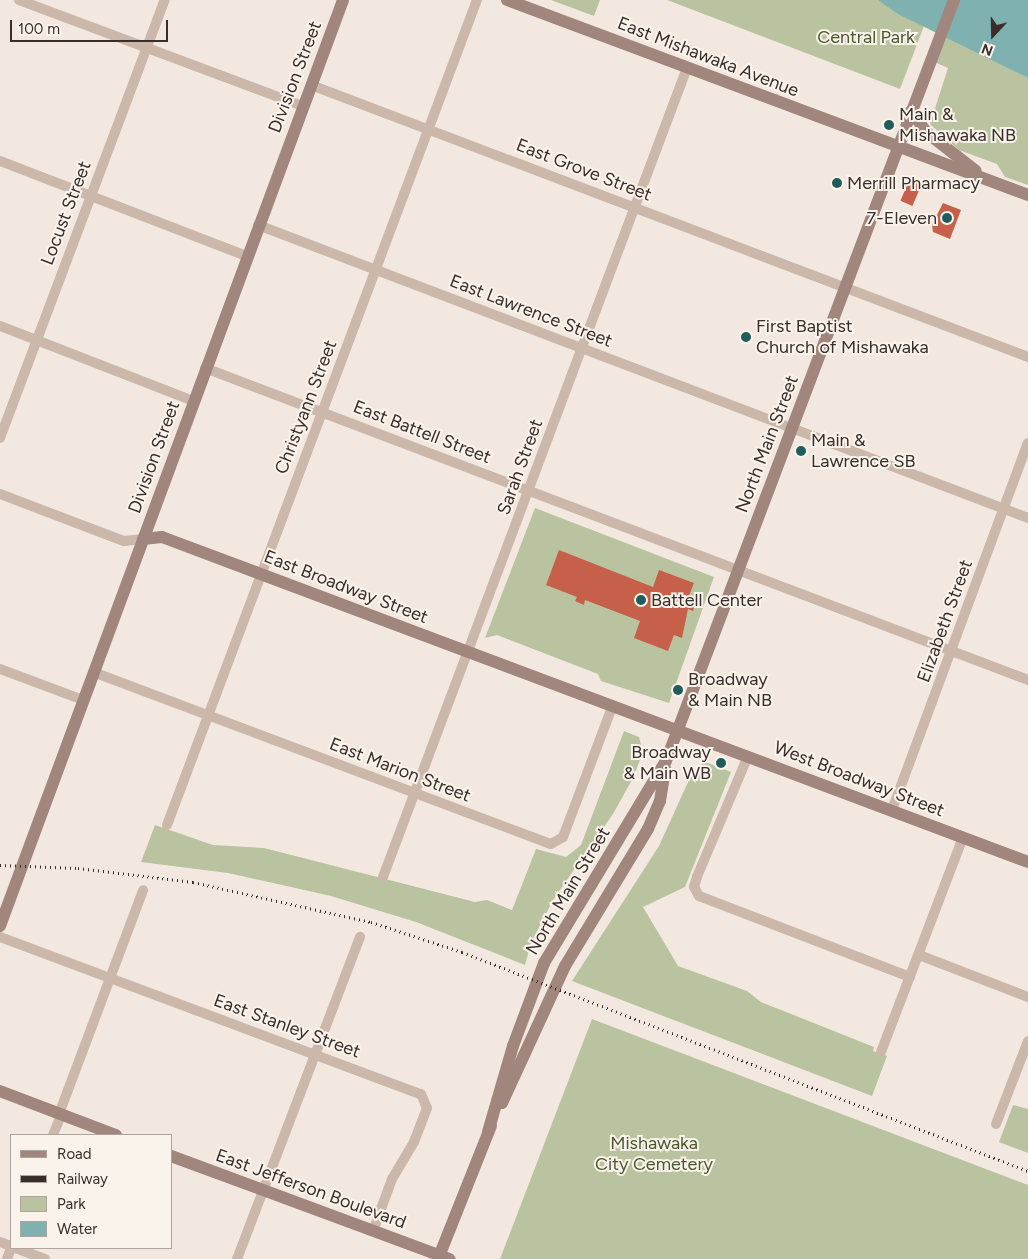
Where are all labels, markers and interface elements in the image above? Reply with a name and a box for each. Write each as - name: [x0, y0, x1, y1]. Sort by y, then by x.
- scale bar: [12, 10, 170, 42]
- north arrow: [968, 10, 1018, 60]
- street label: East Mishawaka Avenue: [614, 12, 802, 102]
- street label: Division Street: [264, 18, 326, 136]
- text: 100 m: [18, 20, 60, 38]
- park label: Central Park: [817, 26, 915, 48]
- text: N: [979, 40, 996, 59]
- place label: Main & Mishawaka NB: [899, 104, 1016, 146]
- marker: Main & Mishawaka NB: [883, 119, 895, 131]
- street label: East Grove Street: [513, 134, 655, 206]
- street label: Locust Street: [36, 158, 96, 268]
- place label: Merrill Pharmacy: [847, 172, 980, 194]
- marker: Merrill Pharmacy: [831, 177, 843, 189]
- place label: 7-Eleven: [867, 207, 937, 229]
- marker: 7-Eleven: [941, 212, 953, 224]
- street label: East Lawrence Street: [447, 270, 615, 352]
- place label: First Baptist Church of Mishawaka: [756, 316, 929, 358]
- marker: First Baptist Church of Mishawaka: [740, 331, 752, 343]
- street label: Christyann Street: [271, 337, 341, 477]
- street label: North Main Street: [731, 372, 803, 516]
- street label: East Battell Street: [350, 396, 494, 468]
- street label: Division Street: [124, 398, 184, 516]
- street label: Sarah Street: [493, 416, 547, 518]
- place label: Main & Lawrence SB: [811, 430, 916, 472]
- marker: Main & Lawrence SB: [795, 445, 807, 457]
- street label: East Broadway Street: [261, 546, 431, 628]
- street label: Elizabeth Street: [913, 557, 977, 685]
- place label: Battell Center: [651, 589, 762, 611]
- marker: Battell Center: [635, 594, 647, 606]
- place label: Broadway & Main NB: [688, 669, 772, 712]
- marker: Broadway & Main NB: [672, 684, 684, 696]
- street label: East Marion Street: [326, 733, 474, 807]
- street label: West Broadway Street: [771, 737, 947, 821]
- place label: Broadway & Main WB: [624, 742, 711, 784]
- marker: Broadway & Main WB: [715, 757, 727, 769]
- street label: North Main Street: [521, 823, 615, 959]
- street label: East Stanley Street: [211, 989, 363, 1063]
- park label: Mishawaka City Cemetery: [595, 1133, 713, 1176]
- legend: [10, 1134, 172, 1249]
- street label: East Jefferson Boulevard: [213, 1144, 409, 1234]
- text: Road: [57, 1145, 92, 1163]
- text: Railway: [57, 1170, 108, 1188]
- text: Park: [57, 1195, 86, 1213]
- text: Water: [57, 1220, 97, 1238]

